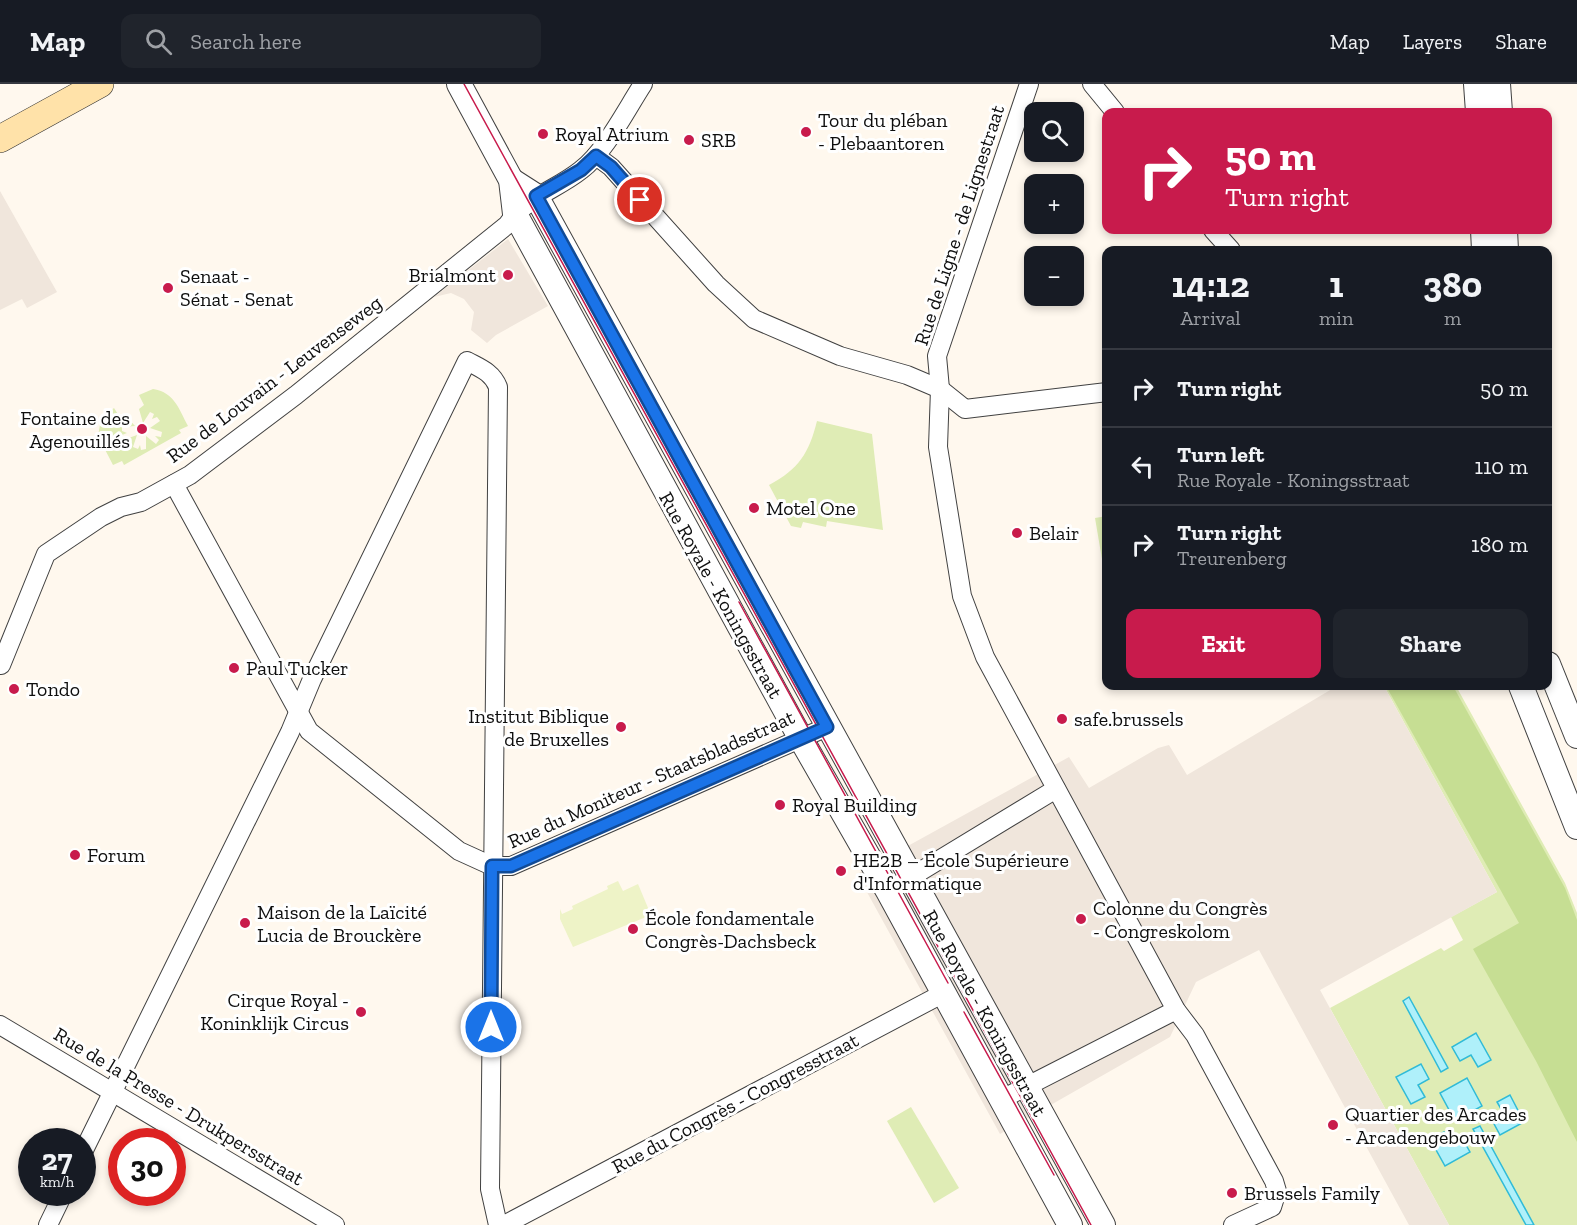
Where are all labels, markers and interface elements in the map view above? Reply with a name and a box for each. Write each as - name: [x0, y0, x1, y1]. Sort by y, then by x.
- search box: [121, 14, 541, 68]
- text: Map: [30, 25, 85, 58]
- icon: search: [142, 25, 175, 58]
- text: Search here: [190, 28, 302, 55]
- text: Map: [1330, 29, 1370, 54]
- text: Layers: [1403, 29, 1462, 54]
- text: Share: [1495, 29, 1547, 54]
- street label: Rue de Ligne - de Lignestraat: [909, 101, 1009, 348]
- map controls: [1024, 102, 1084, 306]
- button: search: [1024, 102, 1084, 162]
- place label: Tour du pléban - Plebaantoren: [818, 108, 948, 155]
- place label: Royal Atrium: [555, 122, 670, 146]
- marker: Tour du pléban - Plebaantoren: [799, 125, 813, 139]
- marker: Royal Atrium: [536, 127, 550, 141]
- place label: SRB: [701, 128, 736, 152]
- text: 50 m: [1225, 130, 1316, 181]
- icon: right: [1126, 132, 1204, 210]
- marker: SRB: [682, 133, 696, 147]
- pin: [614, 174, 665, 225]
- button: +: [1024, 174, 1084, 234]
- text: Turn right: [1225, 181, 1349, 213]
- icon: arrive: [623, 183, 656, 216]
- button: −: [1024, 246, 1084, 306]
- place label: Brialmont: [409, 263, 497, 287]
- text: 14:12: [1172, 263, 1249, 306]
- text: 1: [1329, 263, 1344, 306]
- text: 380: [1423, 263, 1482, 306]
- place label: Senaat - Sénat - Senat: [180, 264, 294, 311]
- marker: Brialmont: [501, 268, 515, 282]
- marker: Senaat - Sénat - Senat: [161, 281, 175, 295]
- street label: Rue de Louvain - Leuvenseweg: [162, 290, 386, 468]
- text: Arrival: [1180, 306, 1241, 330]
- text: min: [1319, 306, 1353, 330]
- text: m: [1444, 306, 1461, 330]
- icon: right: [1126, 372, 1159, 405]
- text: Turn right: [1177, 375, 1281, 402]
- text: 50 m: [1480, 375, 1528, 402]
- place label: Fontaine des Agenouillés: [20, 406, 130, 453]
- marker: Fontaine des Agenouillés: [135, 422, 149, 436]
- text: Turn left: [1177, 441, 1264, 468]
- icon: left: [1126, 450, 1159, 483]
- text: 110 m: [1474, 453, 1528, 480]
- text: Rue Royale - Koningsstraat: [1177, 468, 1409, 492]
- street label: Rue Royale - Koningsstraat: [654, 488, 788, 703]
- place label: Motel One: [766, 496, 856, 520]
- marker: Motel One: [747, 501, 761, 515]
- text: Turn right: [1177, 519, 1281, 546]
- place label: Belair: [1029, 521, 1079, 545]
- marker: Belair: [1010, 526, 1024, 540]
- icon: right: [1126, 528, 1159, 561]
- text: 180 m: [1471, 531, 1528, 558]
- text: Treurenberg: [1177, 546, 1287, 570]
- button: Exit: [1126, 609, 1321, 678]
- button: Share: [1333, 609, 1528, 678]
- place label: Paul Tucker: [246, 656, 348, 680]
- marker: Paul Tucker: [227, 661, 241, 675]
- place label: Tondo: [26, 677, 80, 701]
- marker: Tondo: [7, 682, 21, 696]
- place label: Institut Biblique de Bruxelles: [468, 704, 609, 751]
- street label: Rue du Moniteur - Staatsbladsstraat: [504, 705, 799, 853]
- place label: safe.brussels: [1074, 707, 1184, 731]
- marker: safe.brussels: [1055, 712, 1069, 726]
- marker: Institut Biblique de Bruxelles: [614, 720, 628, 734]
- place label: Royal Building: [792, 793, 917, 817]
- marker: Royal Building: [773, 798, 787, 812]
- place label: Forum: [87, 843, 146, 867]
- marker: Forum: [68, 848, 82, 862]
- place label: HE2B – École Supérieure d'Informatique: [853, 848, 1069, 895]
- marker: HE2B – École Supérieure d'Informatique: [834, 864, 848, 878]
- place label: Colonne du Congrès - Congreskolom: [1093, 896, 1268, 943]
- place label: Maison de la Laïcité Lucia de Brouckère: [257, 900, 427, 947]
- place label: École fondamentale Congrès-Dachsbeck: [645, 906, 817, 953]
- street label: Rue Royale - Koningsstraat: [918, 906, 1052, 1121]
- marker: Colonne du Congrès - Congreskolom: [1074, 912, 1088, 926]
- marker: Maison de la Laïcité Lucia de Brouckère: [238, 916, 252, 930]
- marker: École fondamentale Congrès-Dachsbeck: [626, 922, 640, 936]
- place label: Cirque Royal - Koninklijk Circus: [200, 988, 349, 1035]
- position arrow: [459, 995, 523, 1059]
- marker: Cirque Royal - Koninklijk Circus: [354, 1005, 368, 1019]
- street label: Rue de la Presse - Drukpersstraat: [50, 1022, 309, 1191]
- street label: Rue du Congrès - Congresstraat: [608, 1027, 863, 1178]
- place label: Quartier des Arcades - Arcadengebouw: [1345, 1102, 1527, 1149]
- marker: Quartier des Arcades - Arcadengebouw: [1326, 1118, 1340, 1132]
- speed limit sign: 30: [108, 1128, 186, 1206]
- text: 27: [42, 1142, 72, 1178]
- text: km/h: [40, 1173, 74, 1191]
- place label: Brussels Family: [1244, 1181, 1381, 1205]
- marker: Brussels Family: [1225, 1186, 1239, 1200]

